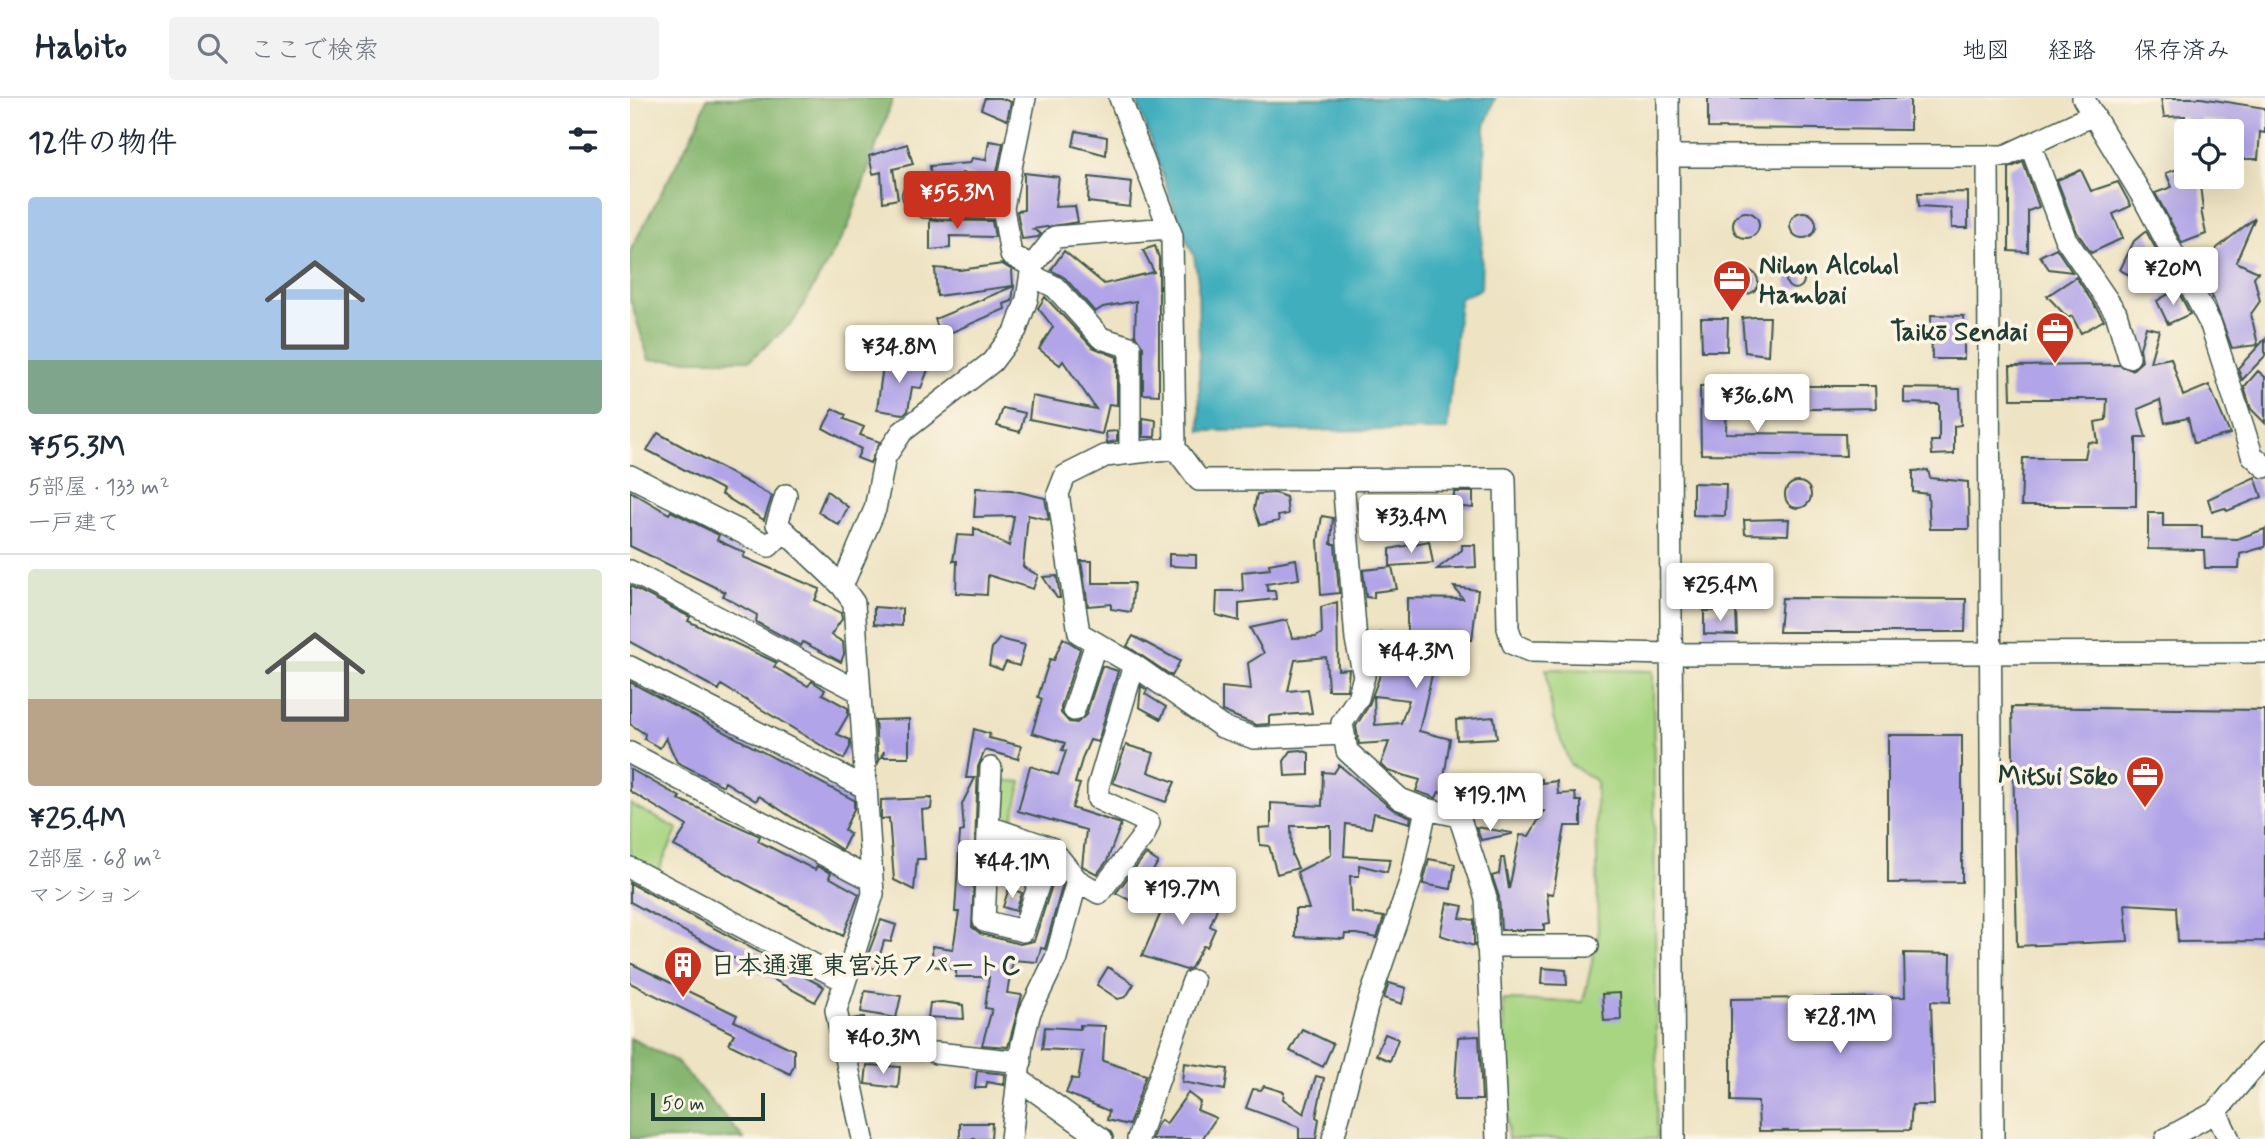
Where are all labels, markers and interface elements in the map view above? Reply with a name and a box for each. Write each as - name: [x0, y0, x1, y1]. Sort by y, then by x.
- search box: [169, 17, 659, 80]
- text: Habito: [35, 26, 127, 70]
- icon: search: [193, 29, 231, 67]
- text: ここで検索: [249, 34, 379, 68]
- text: 地図: [1962, 36, 2010, 67]
- text: 経路: [2048, 36, 2096, 67]
- text: 保存済み: [2134, 36, 2230, 67]
- map controls: [2174, 119, 2244, 189]
- button: locate: [2174, 119, 2244, 189]
- icon: filters: [564, 121, 602, 159]
- text: 12件の物件: [28, 124, 177, 163]
- pin: ¥55.3M: [900, 172, 1014, 231]
- text: ¥55.3M: [920, 179, 994, 209]
- icon: home: [252, 242, 378, 368]
- pin: ¥20M: [2132, 248, 2214, 307]
- place label: Nihon Alcohol Hambai: [1759, 249, 1899, 313]
- text: ¥20M: [2144, 255, 2202, 285]
- office icon: Nihon Alcohol Hambai: [1711, 258, 1753, 313]
- office icon: Taikō Sendai: [2034, 310, 2076, 365]
- place label: Taikō Sendai: [1890, 316, 2028, 350]
- pin: ¥34.8M: [842, 326, 956, 385]
- text: ¥34.8M: [861, 333, 937, 363]
- pin: ¥36.6M: [1700, 374, 1814, 434]
- text: ¥36.6M: [1720, 382, 1794, 412]
- text: ¥55.3M: [28, 428, 125, 467]
- text: 5部屋 · 133 m²: [28, 473, 170, 503]
- pin: ¥33.4M: [1354, 496, 1468, 555]
- text: ¥33.4M: [1375, 503, 1447, 533]
- text: 一戸建て: [28, 509, 120, 539]
- pin: ¥25.4M: [1663, 564, 1777, 623]
- text: ¥25.4M: [1682, 571, 1758, 601]
- icon: home: [252, 614, 378, 740]
- pin: ¥44.3M: [1359, 630, 1473, 690]
- text: ¥44.3M: [1378, 638, 1454, 668]
- office icon: Mitsui Sōko: [2124, 754, 2166, 809]
- place label: Mitsui Sōko: [1998, 760, 2118, 794]
- pin: ¥19.1M: [1433, 774, 1547, 833]
- text: ¥19.1M: [1454, 781, 1526, 811]
- text: ¥25.4M: [28, 800, 126, 839]
- pin: ¥44.1M: [955, 840, 1069, 900]
- text: 2部屋 · 68 m²: [28, 845, 162, 875]
- text: ¥44.1M: [974, 848, 1050, 878]
- pin: ¥19.7M: [1125, 868, 1239, 927]
- text: ¥19.7M: [1144, 875, 1220, 905]
- text: マンション: [28, 881, 142, 911]
- building icon: 日本通運 東宮浜アパートC: [662, 944, 704, 999]
- place label: 日本通運 東宮浜アパートC: [710, 950, 1020, 984]
- pin: ¥28.1M: [1783, 996, 1897, 1055]
- text: ¥28.1M: [1804, 1003, 1876, 1033]
- pin: ¥40.3M: [826, 1016, 940, 1076]
- text: ¥40.3M: [845, 1024, 921, 1054]
- scale bar: [651, 1090, 765, 1122]
- text: 50 m: [662, 1092, 705, 1117]

